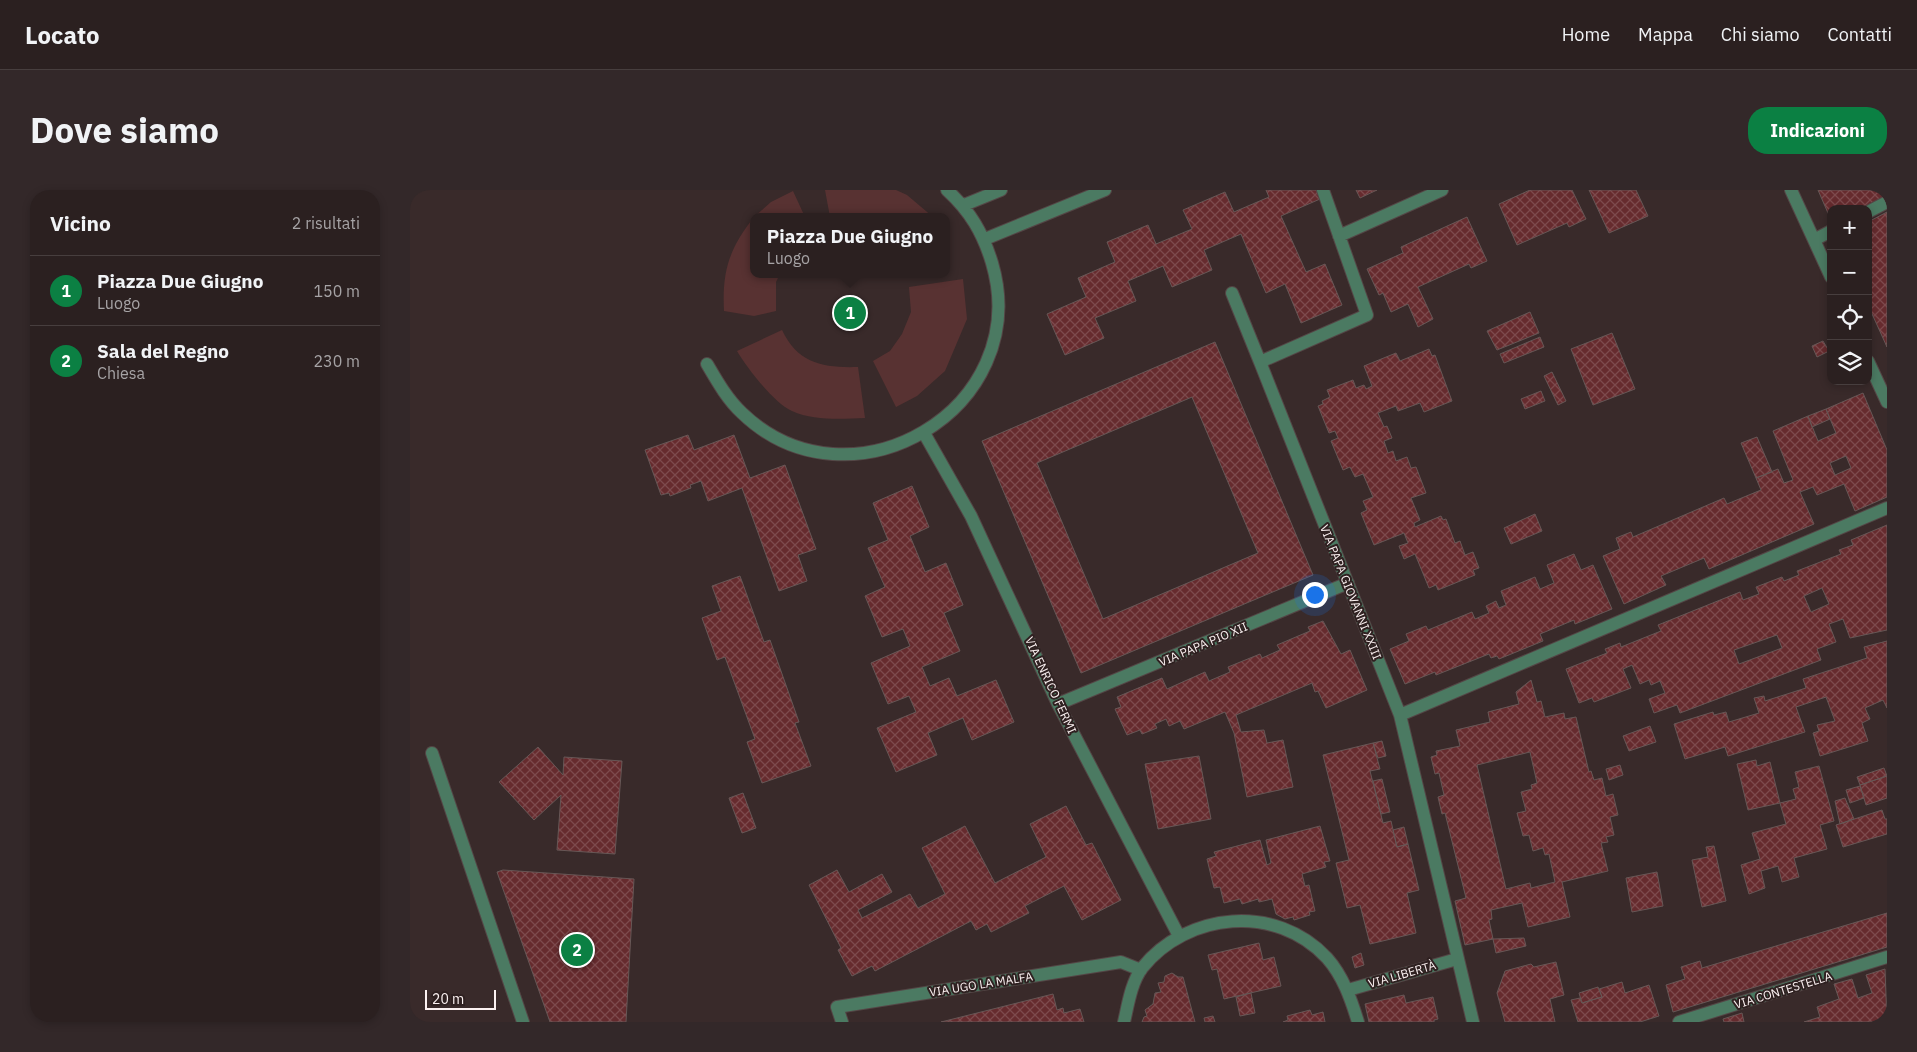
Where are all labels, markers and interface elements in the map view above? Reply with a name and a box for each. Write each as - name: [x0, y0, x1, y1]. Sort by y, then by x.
- text: Locato: [25, 19, 100, 51]
- text: Home: [1562, 23, 1610, 46]
- text: Mappa: [1638, 23, 1693, 46]
- text: Chi siamo: [1721, 23, 1800, 46]
- text: Contatti: [1828, 23, 1892, 46]
- text: Dove siamo: [30, 107, 219, 153]
- button: Indicazioni: [1748, 107, 1887, 154]
- map controls: [1827, 205, 1872, 385]
- button: +: [1827, 205, 1872, 250]
- text: Vicino: [50, 209, 111, 237]
- text: 2 risultati: [292, 213, 360, 233]
- popup: [750, 213, 950, 278]
- text: Piazza Due Giugno: [767, 224, 933, 248]
- text: Luogo: [767, 248, 810, 268]
- button: −: [1827, 250, 1872, 295]
- text: Piazza Due Giugno: [97, 269, 263, 293]
- text: 1: [61, 281, 71, 301]
- text: 150 m: [313, 281, 360, 301]
- text: Luogo: [97, 293, 140, 313]
- pin: 1: [834, 294, 866, 332]
- button: locate: [1827, 295, 1872, 340]
- text: Sala del Regno: [97, 339, 229, 363]
- button: layers: [1827, 340, 1872, 385]
- text: 2: [61, 351, 71, 371]
- text: 230 m: [313, 351, 360, 371]
- text: Chiesa: [97, 363, 145, 383]
- street label: VIA PAPA GIOVANNI XXIII: [1317, 522, 1385, 662]
- your location: [1302, 582, 1328, 608]
- street label: VIA PAPA PIO XII: [1156, 619, 1250, 669]
- street label: VIA ENRICO FERMI: [1022, 634, 1080, 736]
- pin: 2: [561, 931, 593, 969]
- street label: VIA LIBERTÀ: [1367, 957, 1438, 991]
- street label: VIA UGO LA MALFA: [928, 968, 1034, 1000]
- street label: VIA CONTESTELLA: [1732, 968, 1834, 1012]
- scale bar: [425, 987, 496, 1010]
- text: 20 m: [432, 990, 464, 1008]

